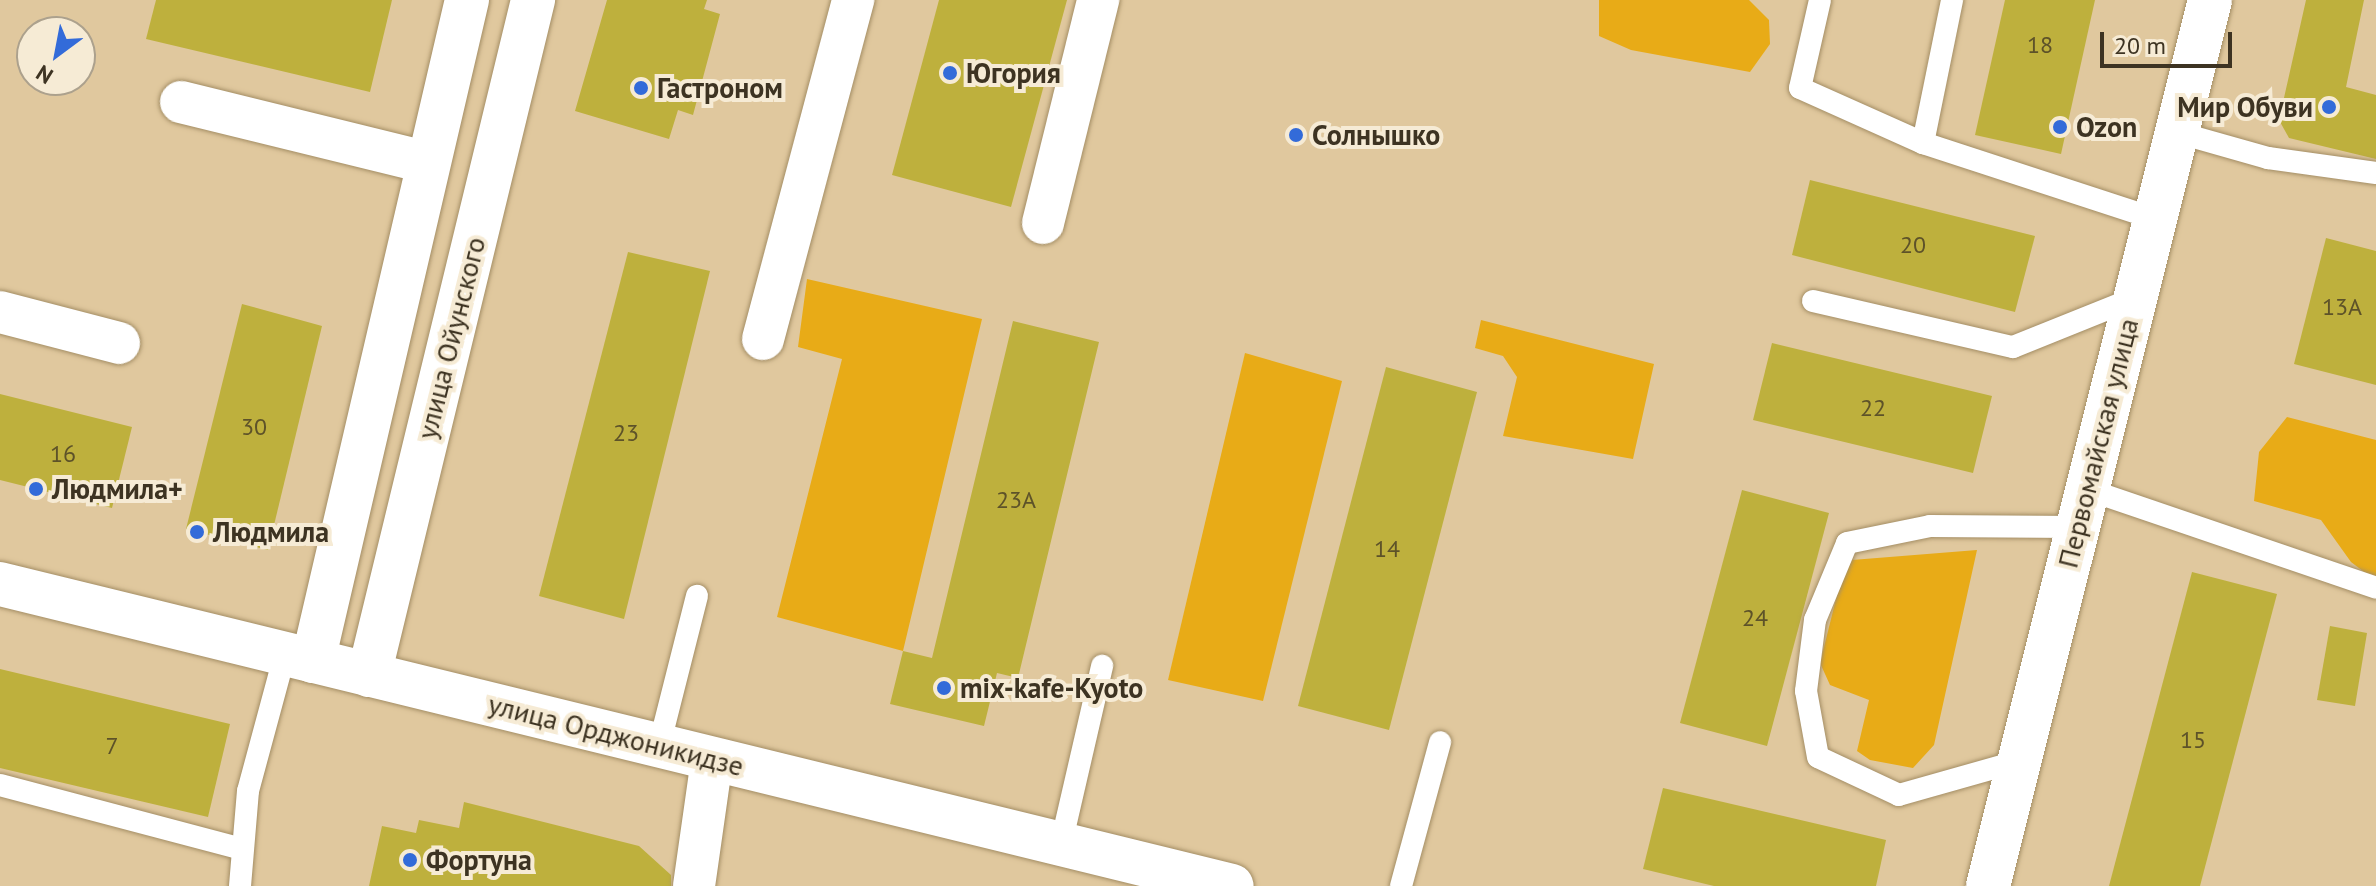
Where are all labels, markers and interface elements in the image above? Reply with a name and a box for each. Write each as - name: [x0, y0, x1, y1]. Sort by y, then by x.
- north arrow: [16, 16, 96, 96]
- scale bar: [2104, 16, 2236, 66]
- text: 20 m: [2114, 30, 2166, 61]
- house number: 18: [2027, 31, 2053, 59]
- place label: Югория: [966, 56, 1061, 90]
- text: N: [31, 59, 58, 90]
- marker: Югория: [941, 64, 959, 82]
- place label: Гастроном: [657, 71, 783, 105]
- marker: Гастроном: [632, 79, 650, 97]
- place label: Мир Обуви: [2177, 90, 2313, 124]
- marker: Мир Обуви: [2320, 98, 2338, 116]
- place label: Ozon: [2076, 110, 2137, 144]
- place label: Солнышко: [1312, 118, 1440, 152]
- marker: Ozon: [2051, 118, 2069, 136]
- marker: Солнышко: [1287, 126, 1305, 144]
- house number: 20: [1900, 231, 1926, 259]
- street label: улица Ойунского: [410, 234, 492, 442]
- house number: 13А: [2322, 293, 2362, 321]
- street label: Первомайская улица: [2051, 315, 2145, 571]
- house number: 22: [1860, 394, 1886, 422]
- house number: 30: [241, 413, 267, 441]
- house number: 23: [613, 419, 639, 447]
- house number: 16: [50, 440, 76, 468]
- place label: Людмила+: [52, 472, 183, 506]
- marker: Людмила+: [27, 480, 45, 498]
- house number: 23А: [996, 486, 1036, 514]
- place label: Людмила: [213, 515, 329, 549]
- marker: Людмила: [188, 523, 206, 541]
- house number: 14: [1374, 535, 1400, 563]
- house number: 24: [1742, 604, 1768, 632]
- place label: mix-kafe-Kyoto: [960, 671, 1143, 705]
- marker: mix-kafe-Kyoto: [935, 679, 953, 697]
- street label: улица Орджоникидзе: [485, 687, 747, 783]
- house number: 15: [2180, 726, 2206, 754]
- house number: 7: [105, 732, 119, 760]
- place label: Фортуна: [426, 843, 532, 877]
- marker: Фортуна: [401, 851, 419, 869]

